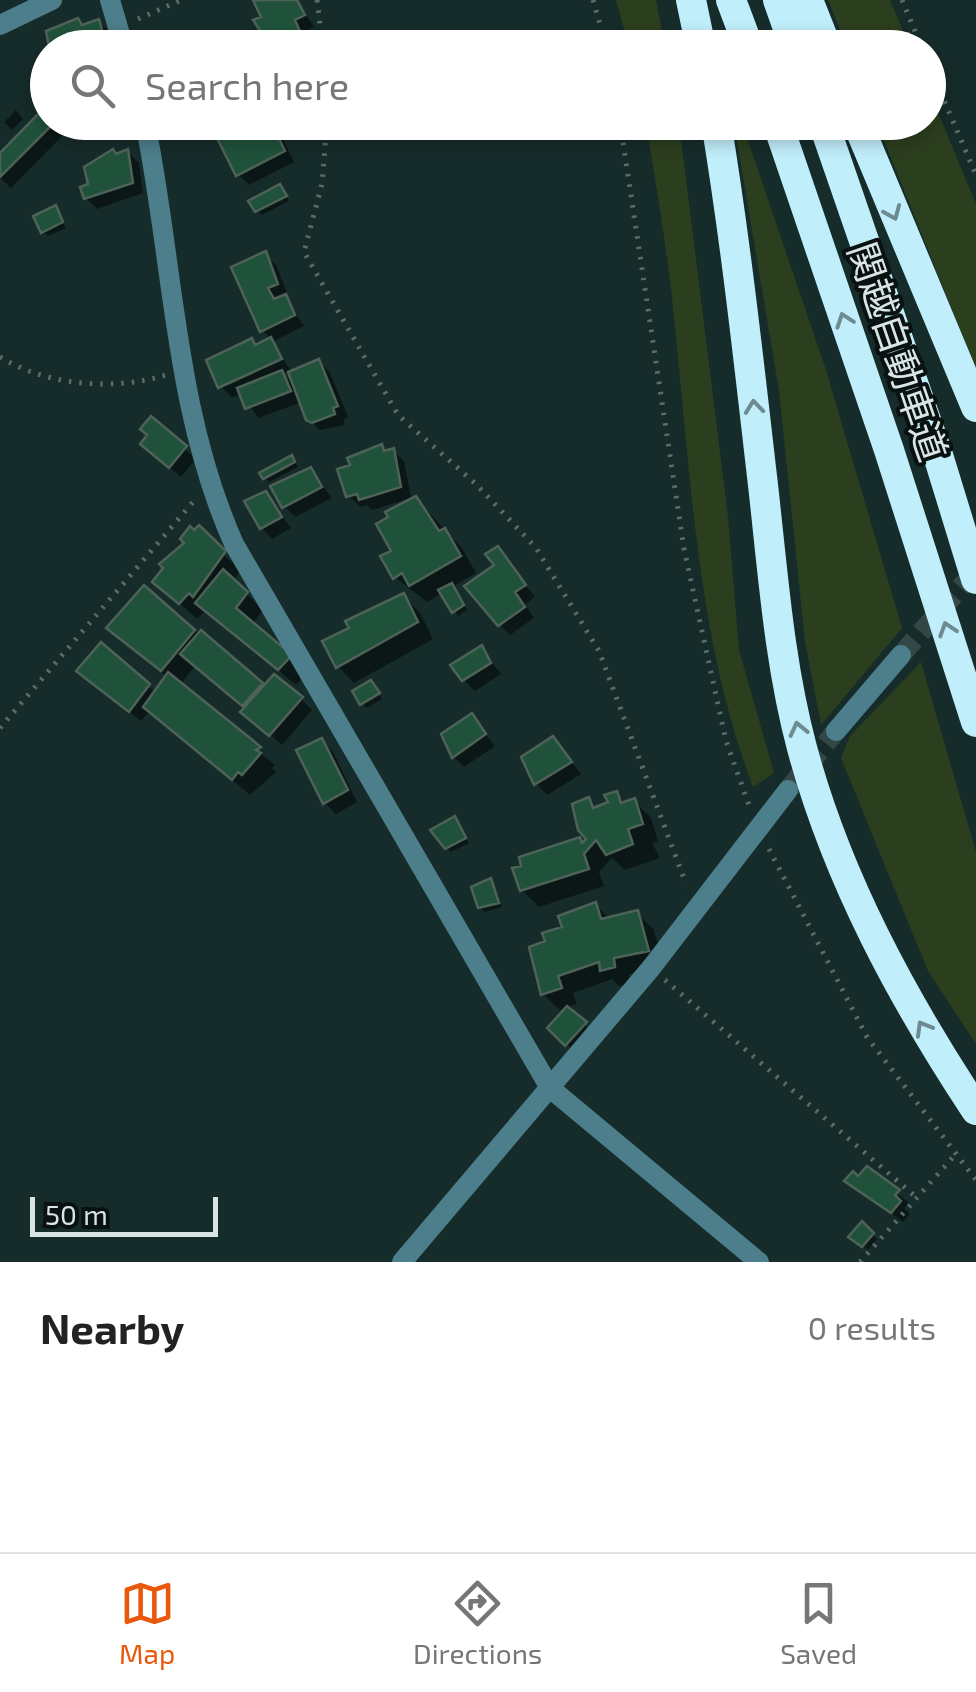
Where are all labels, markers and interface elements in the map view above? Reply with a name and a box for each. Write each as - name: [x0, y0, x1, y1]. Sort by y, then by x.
- search box: [30, 30, 946, 140]
- icon: search: [65, 58, 120, 113]
- text: Search here: [145, 62, 349, 108]
- one-way arrow: [881, 203, 901, 221]
- street label: 関越自動車道: [840, 236, 958, 467]
- one-way arrow: [836, 313, 856, 330]
- one-way arrow: [744, 399, 765, 415]
- one-way arrow: [938, 621, 959, 638]
- one-way arrow: [789, 721, 810, 738]
- one-way arrow: [916, 1021, 935, 1039]
- scale bar: [30, 1192, 218, 1236]
- text: 50 m: [45, 1197, 108, 1231]
- text: Nearby: [40, 1302, 184, 1352]
- text: 0 results: [808, 1308, 936, 1346]
- tab: Map: [119, 1576, 175, 1670]
- tab: Directions: [413, 1576, 542, 1670]
- tab: Saved: [780, 1576, 857, 1670]

